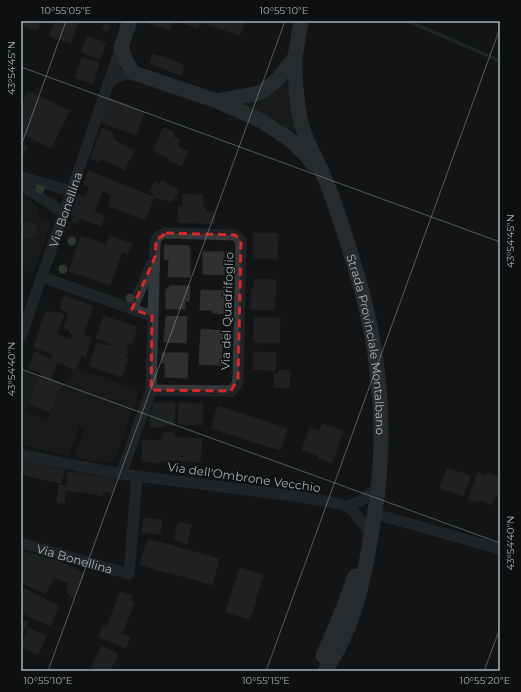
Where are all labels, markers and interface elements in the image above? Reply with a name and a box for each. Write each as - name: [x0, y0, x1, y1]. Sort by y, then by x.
- text: 10°55'05"E: [41, 4, 92, 17]
- text: 10°55'10"E: [259, 4, 309, 17]
- text: 43°54'45"N: [5, 41, 18, 95]
- street label: Via Bonellina: [45, 170, 85, 249]
- text: 43°54'45"N: [504, 214, 517, 268]
- street label: Via del Quadrifoglio: [217, 252, 237, 370]
- street label: Strada Provinciale Montalbano: [344, 252, 389, 435]
- text: 43°54'40"N: [5, 342, 18, 396]
- street label: Via dell'Ombrone Vecchio: [166, 459, 322, 495]
- text: 43°54'40"N: [504, 516, 517, 570]
- street label: Via Bonellina: [35, 540, 115, 576]
- text: 10°55'10"E: [23, 674, 73, 687]
- text: 10°55'15"E: [242, 674, 290, 687]
- text: 10°55'20"E: [460, 674, 511, 687]

